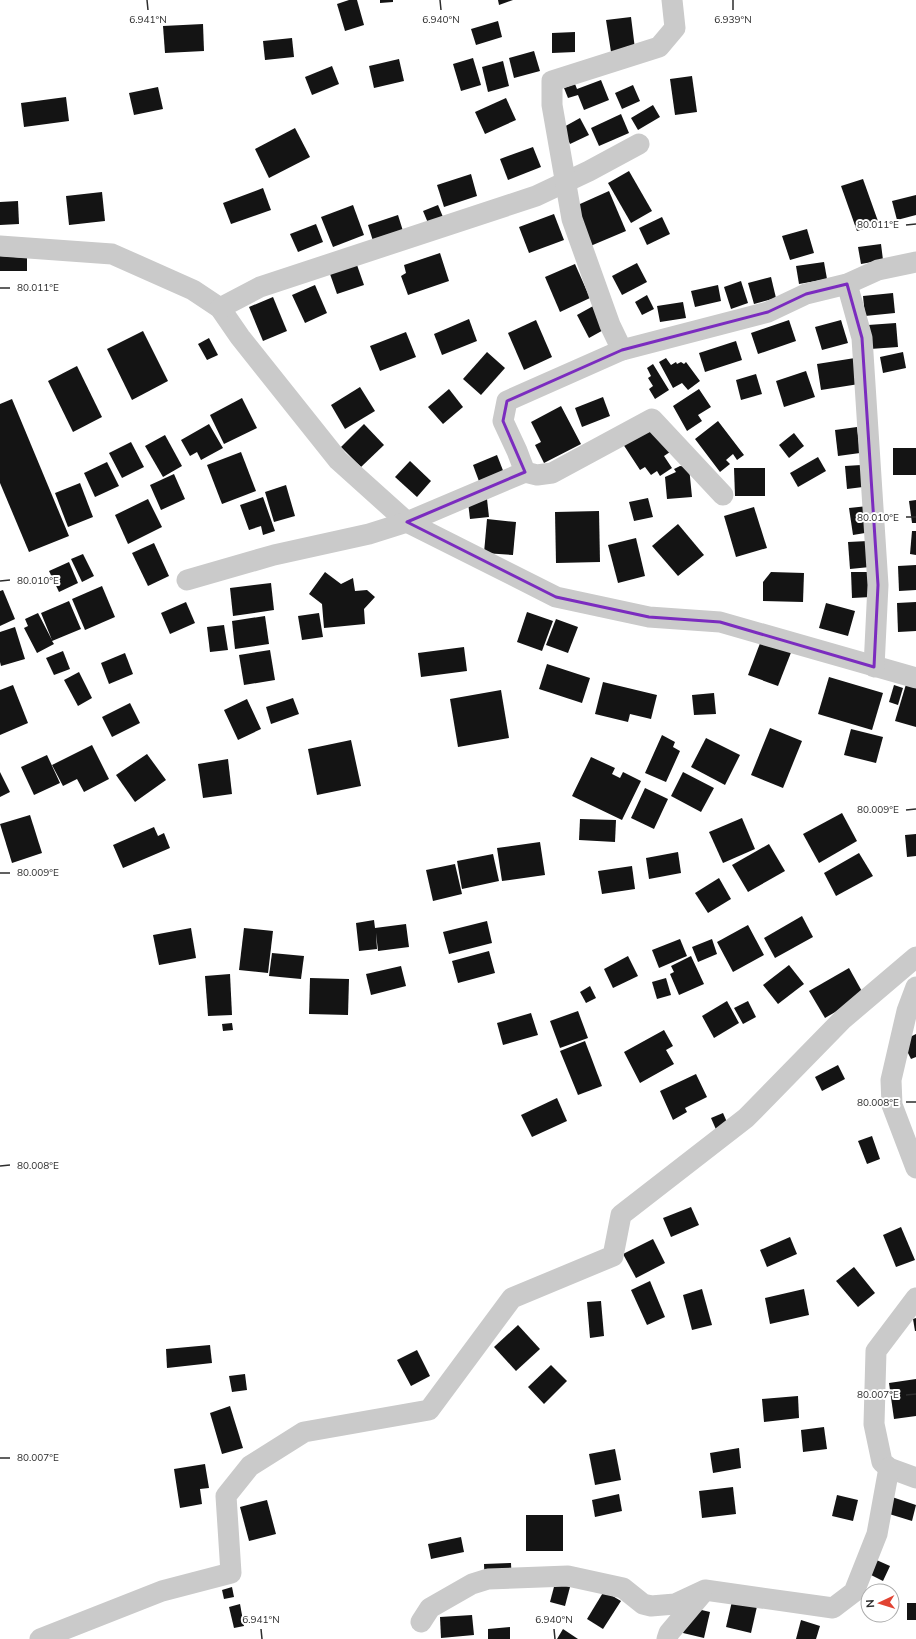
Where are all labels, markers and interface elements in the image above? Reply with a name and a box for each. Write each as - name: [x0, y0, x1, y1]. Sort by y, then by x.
- text: 6.941°N: [129, 13, 167, 26]
- text: 6.940°N: [422, 13, 460, 26]
- text: 6.939°N: [714, 13, 752, 26]
- text: 80.011°E: [857, 218, 899, 231]
- text: 80.011°E: [17, 281, 59, 294]
- text: 80.010°E: [857, 511, 899, 524]
- text: 80.010°E: [17, 574, 59, 587]
- text: 80.009°E: [857, 803, 899, 816]
- text: 80.009°E: [17, 866, 59, 879]
- text: 80.008°E: [857, 1096, 899, 1109]
- text: 80.008°E: [17, 1159, 59, 1172]
- text: 80.007°E: [857, 1388, 899, 1401]
- text: 80.007°E: [17, 1451, 59, 1464]
- north arrow: [860, 1583, 900, 1623]
- text: N: [863, 1599, 877, 1608]
- text: 6.941°N: [242, 1613, 280, 1626]
- text: 6.940°N: [535, 1613, 573, 1626]

